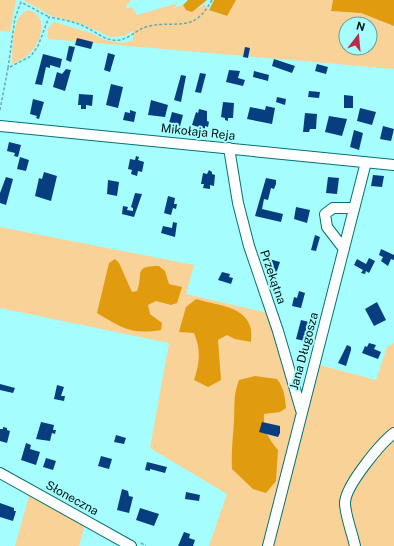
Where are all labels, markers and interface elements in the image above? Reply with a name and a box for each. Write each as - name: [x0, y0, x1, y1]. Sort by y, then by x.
- north arrow: [338, 16, 378, 56]
- text: N: [355, 19, 367, 33]
- street label: Mikołaja Reja: [160, 121, 236, 143]
- street label: Przekątna: [257, 248, 289, 306]
- street label: Jana Długosza: [287, 311, 321, 391]
- street label: Słoneczna: [43, 478, 101, 518]

